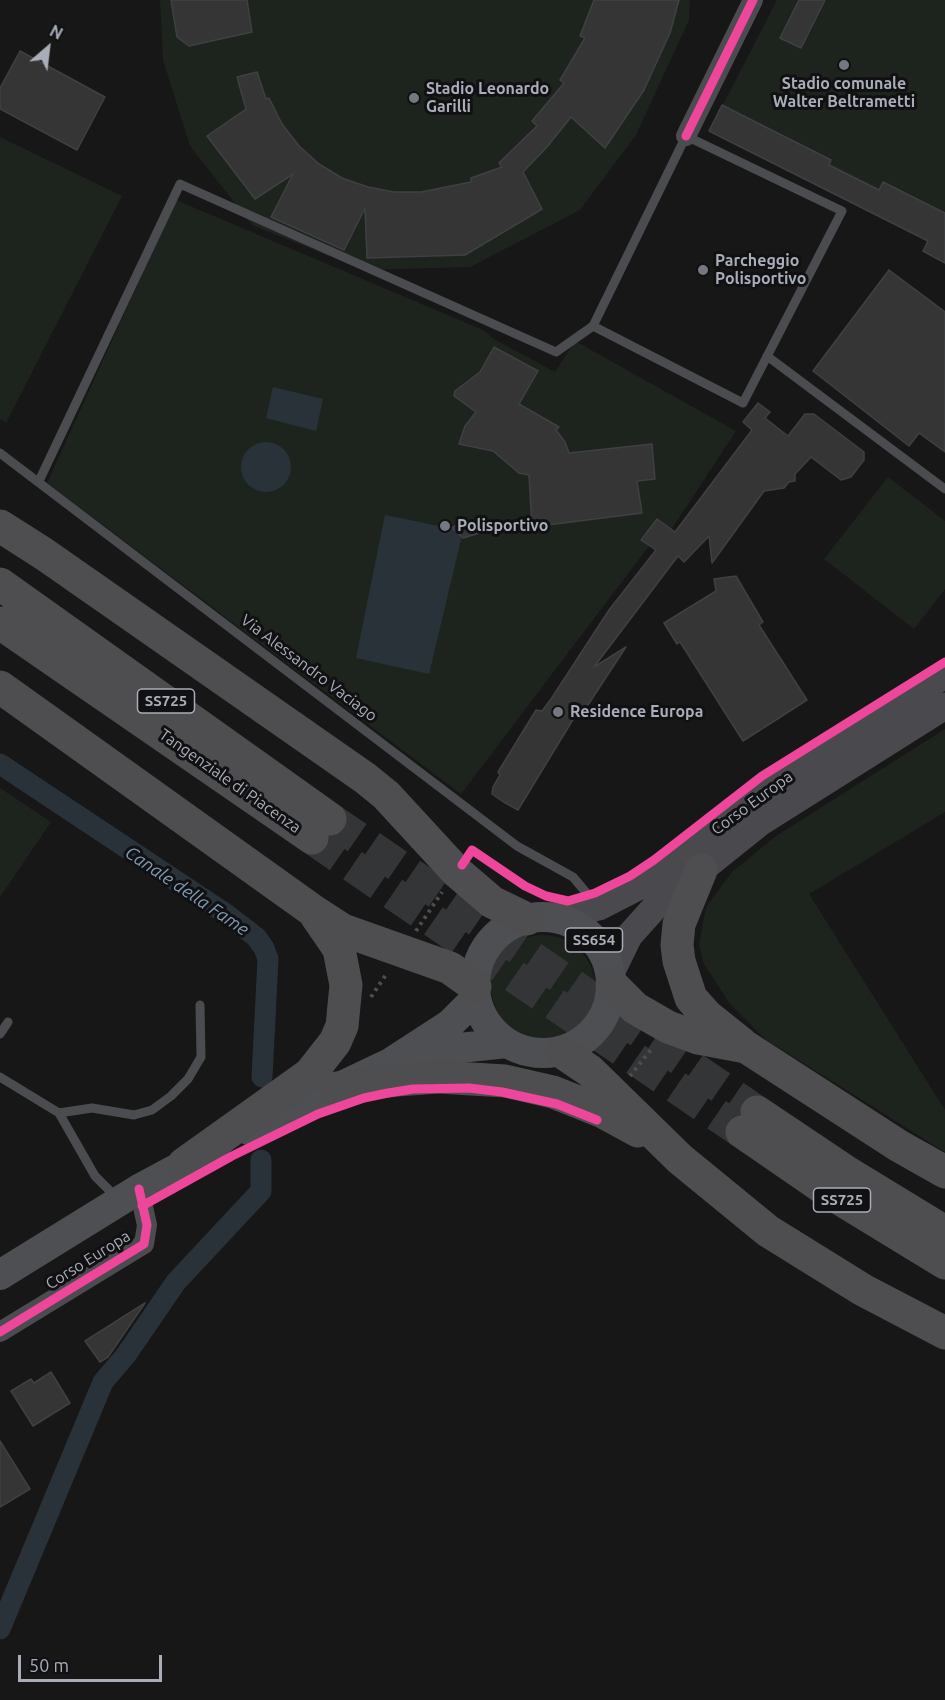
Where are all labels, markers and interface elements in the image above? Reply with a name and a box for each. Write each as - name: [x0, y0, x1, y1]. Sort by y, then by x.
- north arrow: [18, 18, 78, 78]
- text: N: [47, 21, 66, 43]
- marker: Stadio comunale Walter Beltrametti: [837, 58, 851, 72]
- place label: Stadio comunale Walter Beltrametti: [773, 74, 915, 112]
- place label: Stadio Leonardo Garilli: [426, 79, 549, 117]
- marker: Stadio Leonardo Garilli: [407, 91, 421, 105]
- place label: Parcheggio Polisportivo: [715, 251, 806, 289]
- marker: Parcheggio Polisportivo: [696, 263, 710, 277]
- place label: Polisportivo: [457, 516, 548, 536]
- marker: Polisportivo: [438, 519, 452, 533]
- street label: Via Alessandro Vaciago: [237, 610, 381, 726]
- road number: SS725: [138, 689, 195, 713]
- place label: Residence Europa: [570, 702, 703, 722]
- marker: Residence Europa: [551, 705, 565, 719]
- street label: Tangenziale di Piacenza: [155, 725, 305, 837]
- street label: Corso Europa: [707, 767, 797, 839]
- water label: Canale della Fame: [121, 842, 253, 940]
- road number: SS654: [566, 928, 622, 952]
- road number: SS725: [814, 1188, 870, 1212]
- street label: Corso Europa: [42, 1226, 134, 1294]
- scale bar: [21, 1643, 165, 1681]
- text: 50 m: [29, 1655, 69, 1675]

